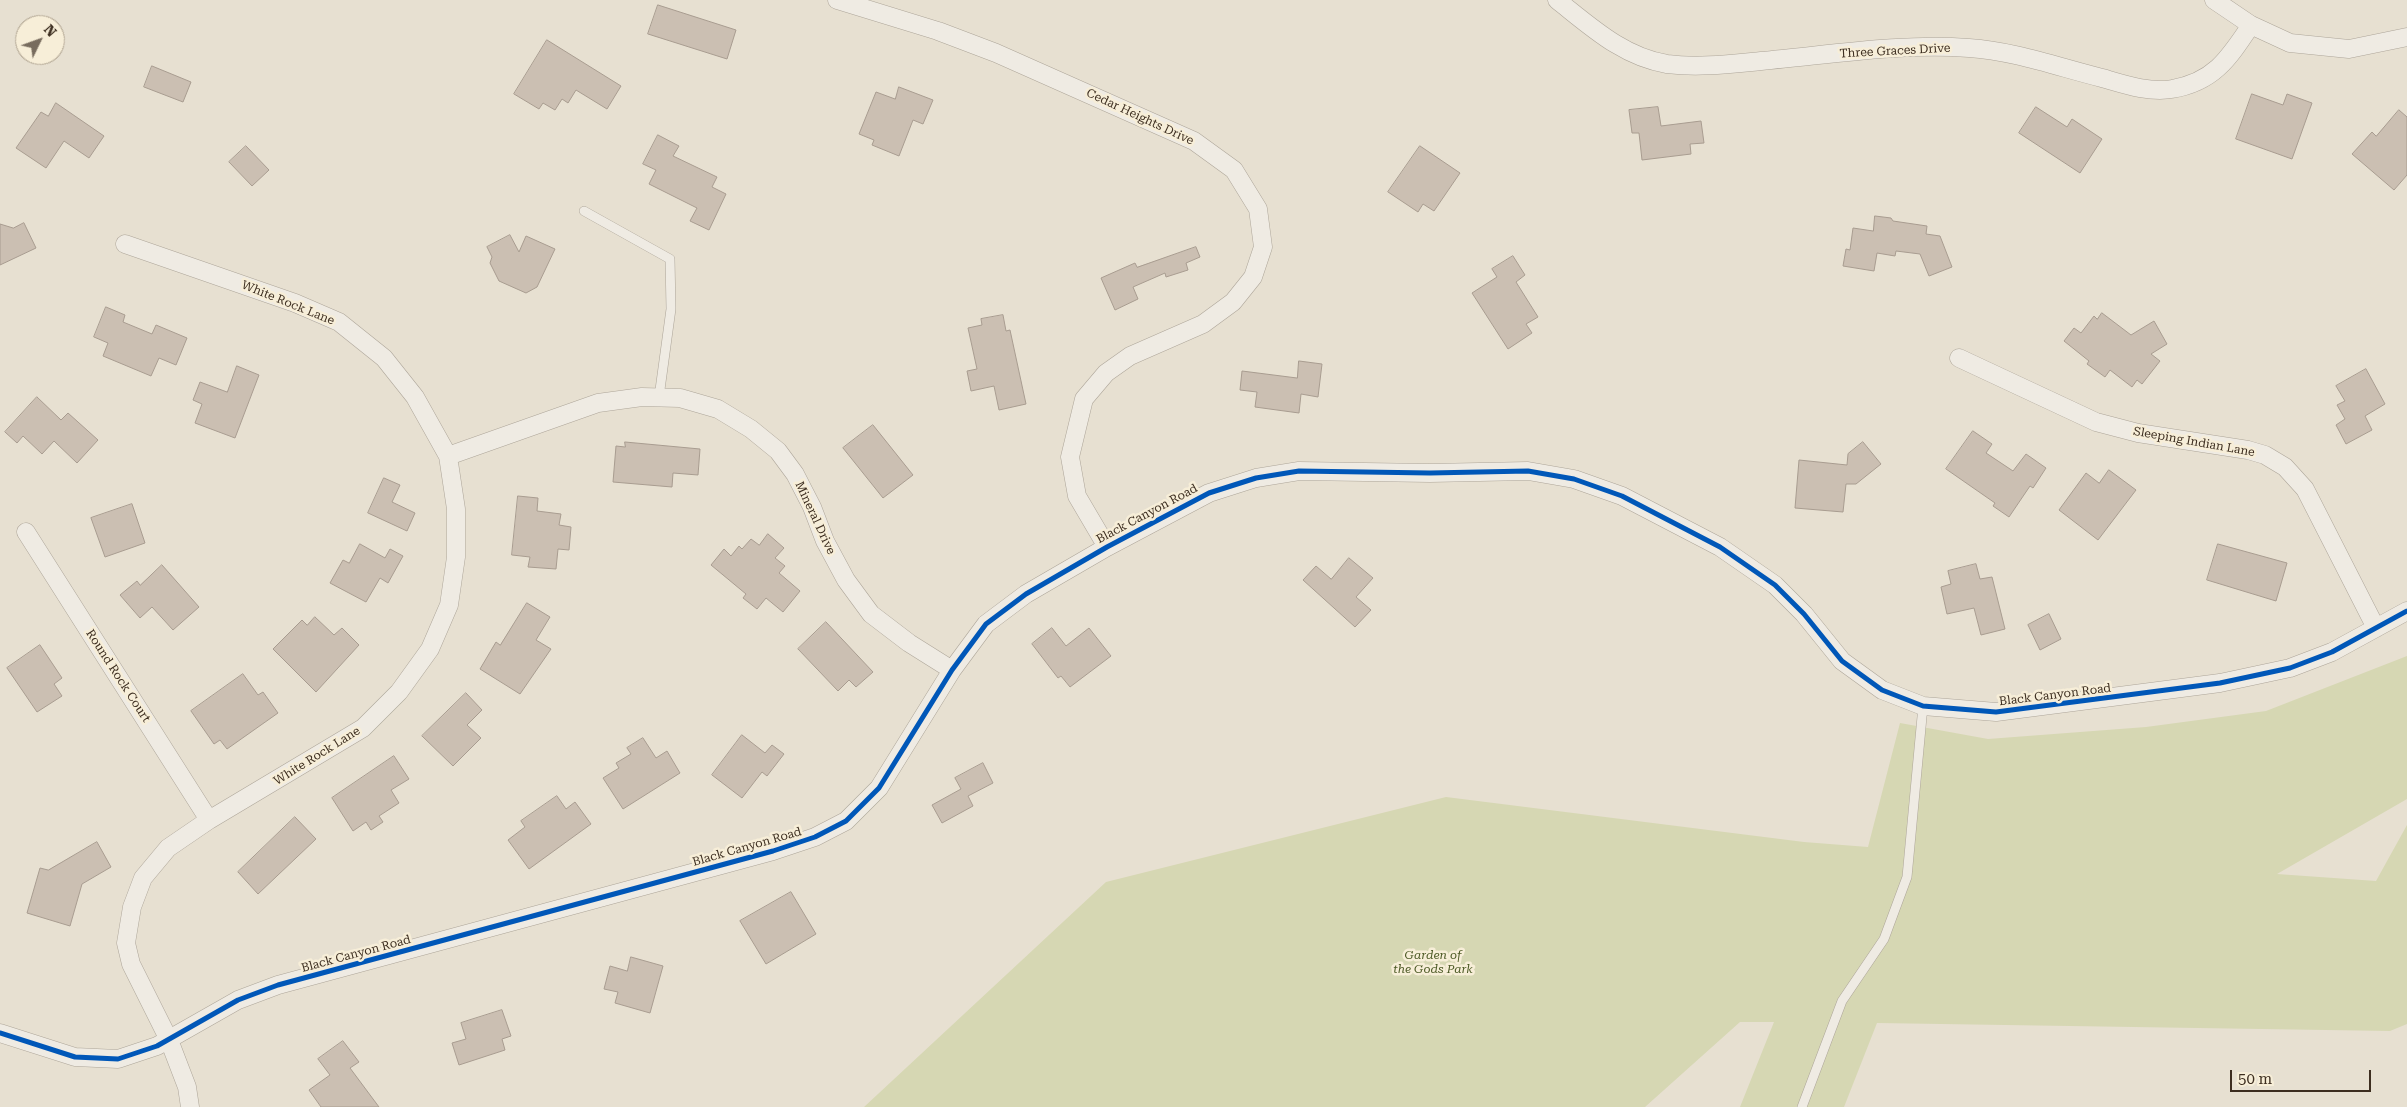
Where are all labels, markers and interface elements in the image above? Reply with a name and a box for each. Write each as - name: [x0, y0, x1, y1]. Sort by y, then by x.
- north arrow: [15, 15, 65, 65]
- text: N: [41, 21, 60, 40]
- street label: Three Graces Drive: [1839, 41, 1951, 61]
- street label: Cedar Heights Drive: [1084, 86, 1196, 148]
- street label: White Rock Lane: [239, 278, 337, 328]
- street label: Sleeping Indian Lane: [2132, 424, 2256, 460]
- street label: Mineral Drive: [792, 479, 838, 557]
- street label: Black Canyon Road: [1094, 481, 1200, 547]
- street label: Round Rock Court: [83, 627, 153, 725]
- street label: Black Canyon Road: [1998, 681, 2112, 709]
- street label: White Rock Lane: [271, 724, 363, 788]
- street label: Black Canyon Road: [691, 825, 803, 869]
- street label: Black Canyon Road: [300, 932, 412, 976]
- park label: Garden of the Gods Park: [1393, 948, 1473, 976]
- scale bar: [2232, 1060, 2373, 1092]
- text: 50 m: [2238, 1070, 2272, 1088]

